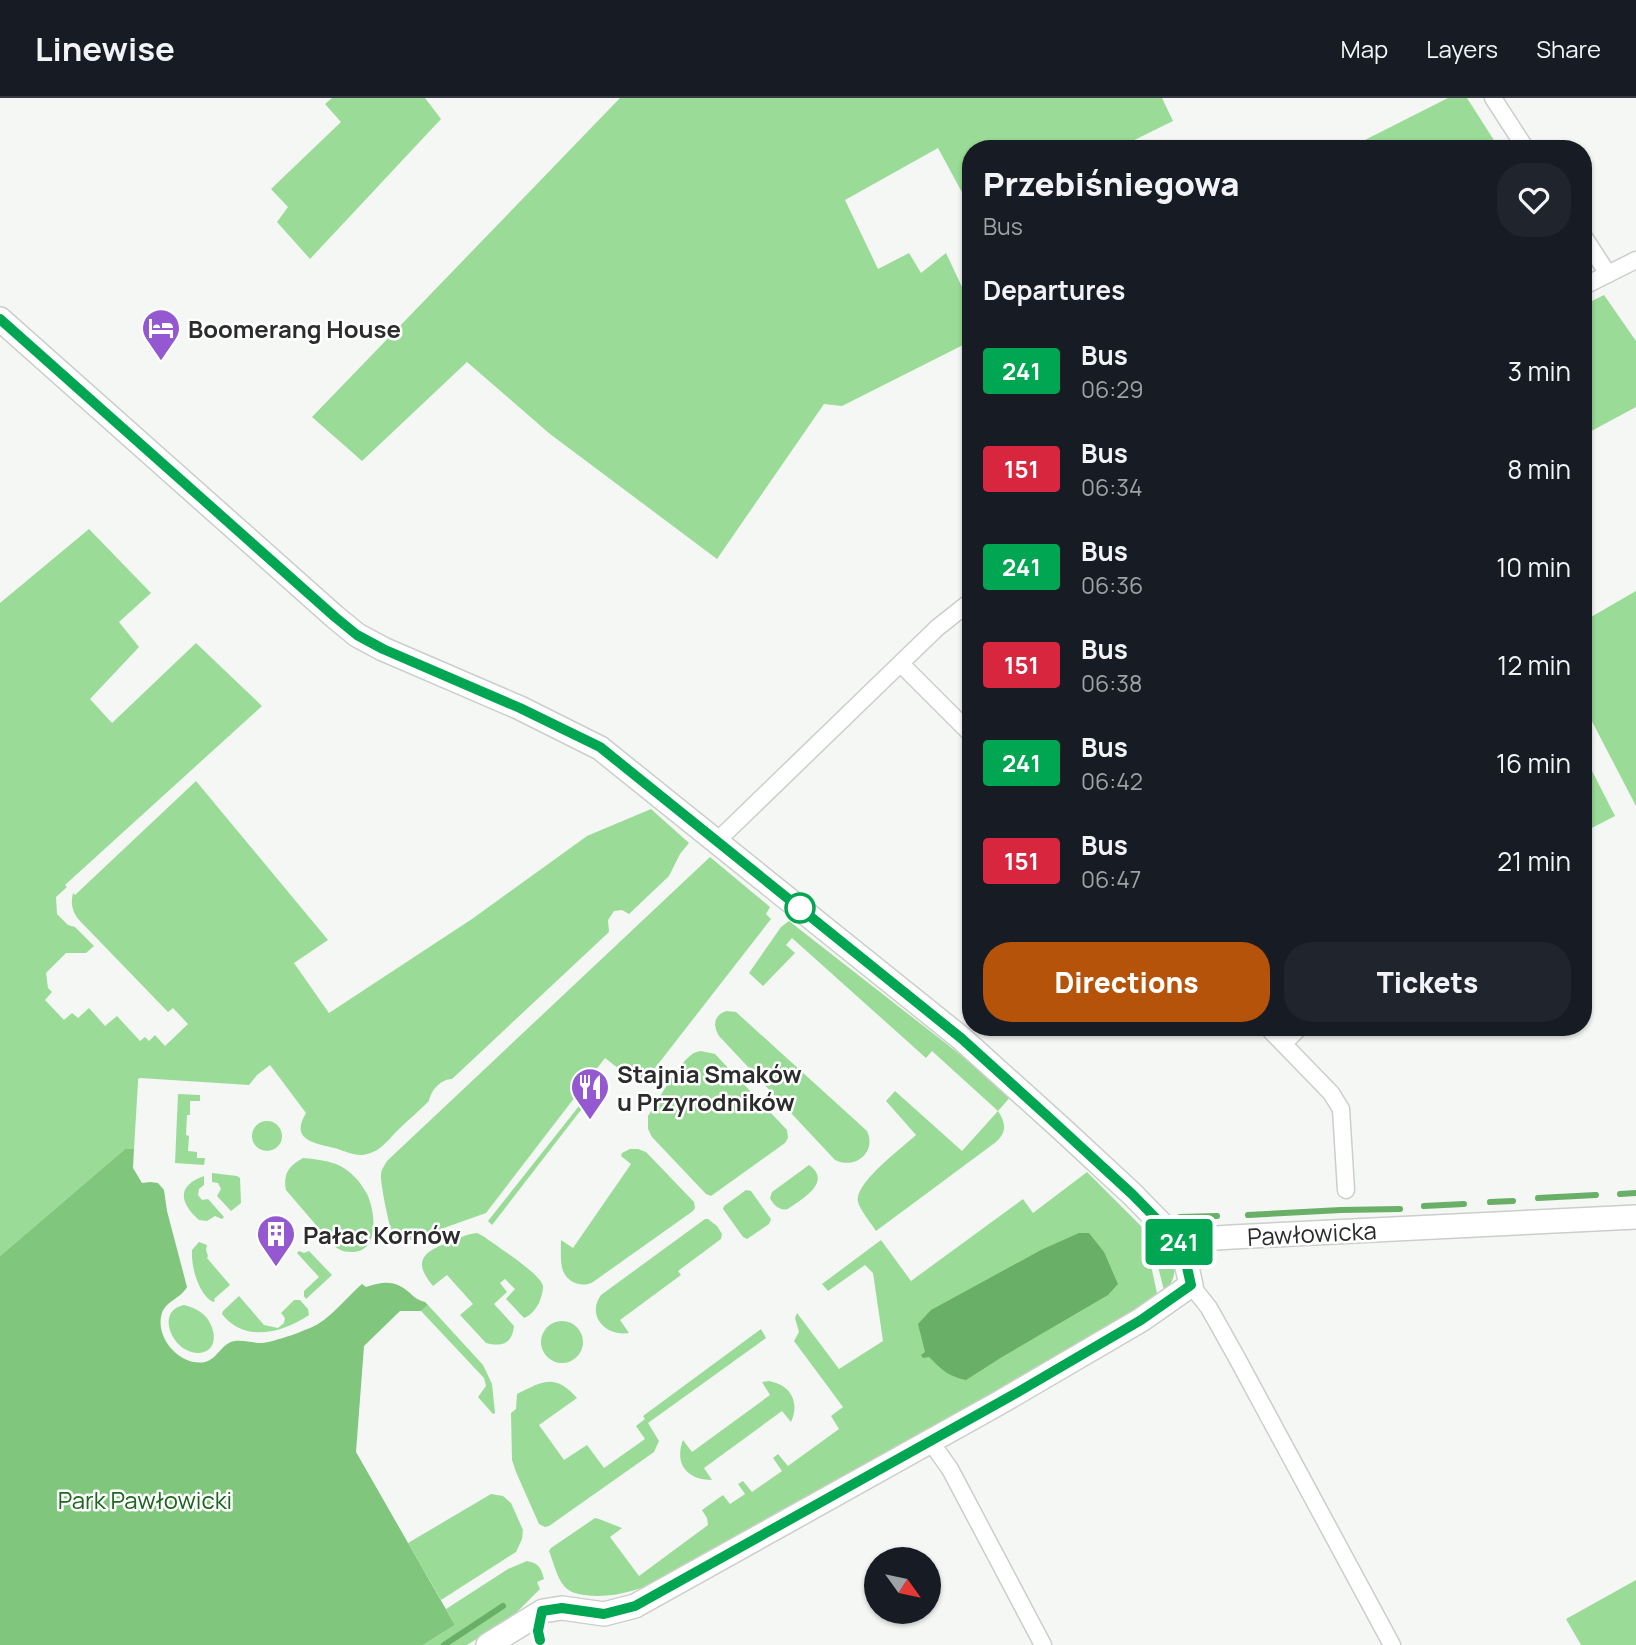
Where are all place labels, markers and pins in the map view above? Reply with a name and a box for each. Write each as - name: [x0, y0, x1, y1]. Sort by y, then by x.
- hotel icon: Boomerang House: [140, 307, 182, 362]
- place label: Boomerang House: [188, 312, 401, 345]
- unlabelled marker: [785, 893, 815, 923]
- place label: Stajnia Smaków u Przyrodników: [617, 1057, 802, 1118]
- restaurant icon: Stajnia Smaków u Przyrodników: [569, 1066, 611, 1121]
- building icon: Pałac Kornów: [255, 1213, 297, 1268]
- place label: Pałac Kornów: [303, 1218, 461, 1251]

